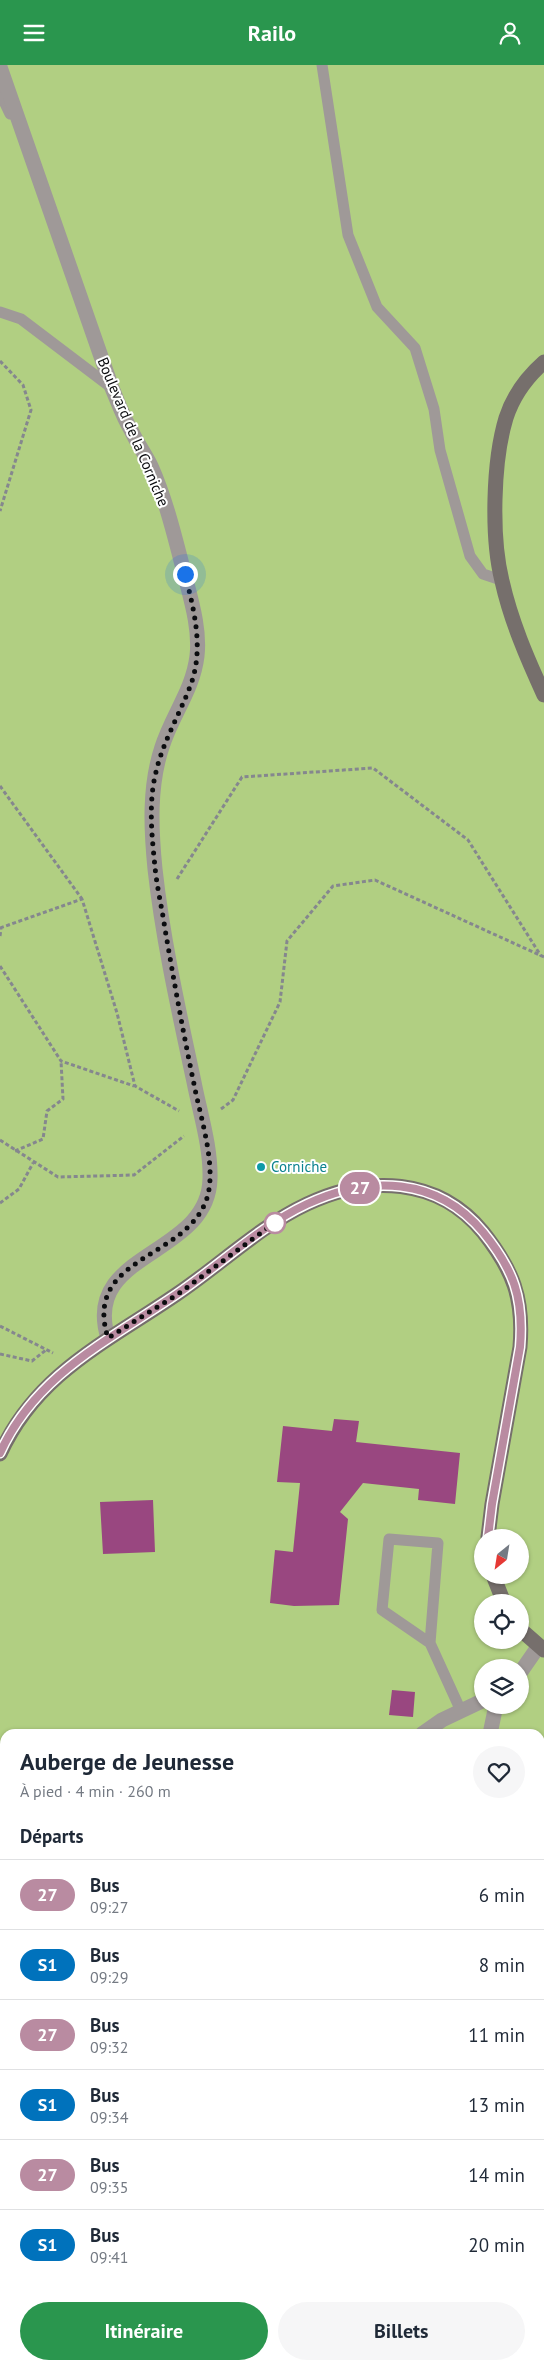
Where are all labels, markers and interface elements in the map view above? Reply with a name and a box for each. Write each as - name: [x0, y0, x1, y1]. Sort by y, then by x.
- icon: menu: [20, 19, 48, 47]
- text: Railo: [248, 19, 296, 47]
- icon: person: [496, 19, 524, 47]
- street label: Boulevard de la Corniche: [93, 354, 173, 509]
- your location: [173, 562, 198, 587]
- place label: Corniche: [271, 1157, 327, 1176]
- marker: Corniche: [255, 1161, 267, 1173]
- line badge: 27: [338, 1172, 382, 1204]
- text: 27: [350, 1176, 370, 1199]
- unlabelled marker: [264, 1212, 286, 1234]
- north arrow: [474, 1529, 529, 1584]
- map controls: [474, 1529, 529, 1714]
- button: locate: [474, 1594, 529, 1649]
- button: layers: [474, 1659, 529, 1714]
- text: Auberge de Jeunesse: [20, 1746, 234, 1777]
- button: heart: [473, 1746, 525, 1798]
- text: À pied · 4 min · 260 m: [20, 1781, 171, 1801]
- text: Départs: [20, 1824, 84, 1848]
- text: Bus: [90, 1873, 119, 1897]
- text: 27: [37, 1883, 58, 1906]
- text: 6 min: [479, 1883, 525, 1907]
- text: 09:27: [90, 1897, 128, 1917]
- text: Bus: [90, 1943, 119, 1967]
- text: S1: [38, 1953, 57, 1976]
- text: 8 min: [479, 1953, 525, 1977]
- text: 09:29: [90, 1967, 128, 1987]
- text: Bus: [90, 2013, 119, 2037]
- text: 27: [37, 2023, 58, 2046]
- text: 11 min: [468, 2023, 525, 2047]
- text: 09:32: [90, 2037, 128, 2057]
- text: Bus: [90, 2083, 119, 2107]
- text: S1: [38, 2093, 57, 2116]
- text: 13 min: [468, 2093, 525, 2117]
- text: 09:34: [90, 2107, 128, 2127]
- text: Bus: [90, 2153, 119, 2177]
- text: 27: [37, 2163, 58, 2186]
- text: 14 min: [468, 2163, 525, 2187]
- text: 09:35: [90, 2177, 128, 2197]
- text: Bus: [90, 2223, 119, 2247]
- text: S1: [38, 2233, 57, 2256]
- text: 20 min: [468, 2233, 525, 2257]
- text: 09:41: [90, 2247, 128, 2267]
- button: Itinéraire: [20, 2302, 268, 2360]
- button: Billets: [278, 2302, 525, 2360]

